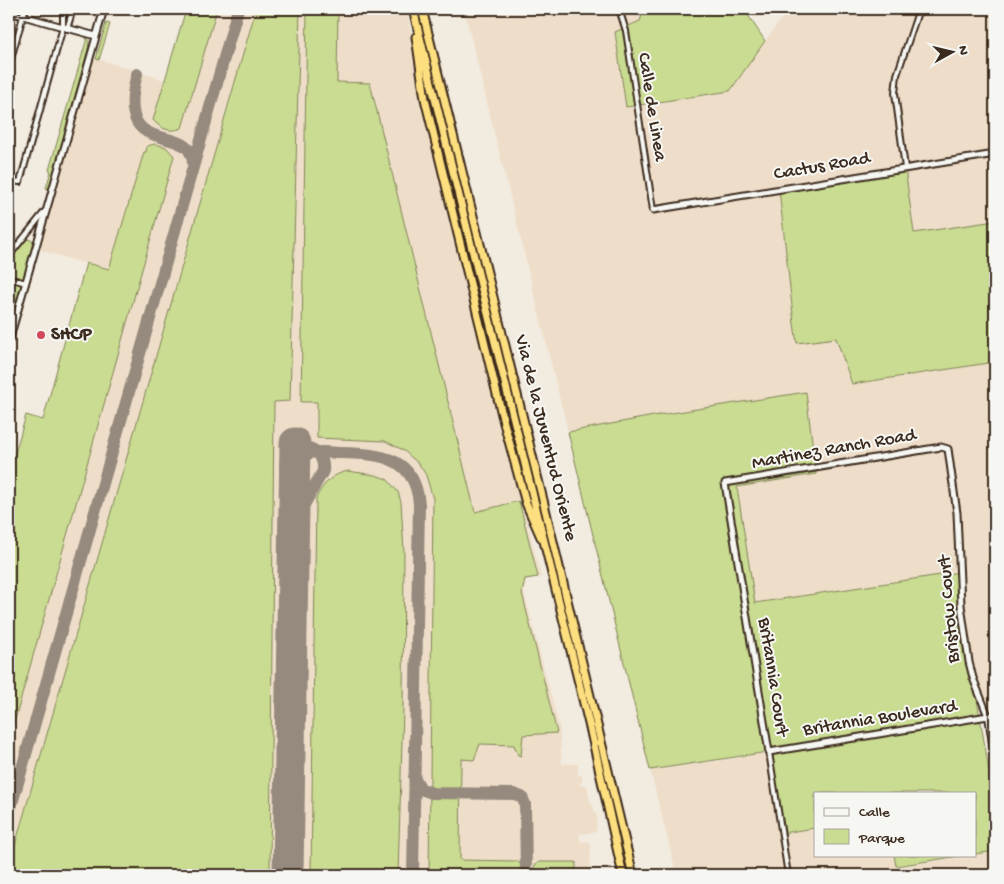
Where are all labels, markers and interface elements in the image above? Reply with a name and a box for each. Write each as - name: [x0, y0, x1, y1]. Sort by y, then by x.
- north arrow: [926, 28, 976, 78]
- text: N: [953, 45, 971, 56]
- street label: Calle de Linea: [631, 51, 671, 164]
- street label: Cactus Road: [772, 147, 874, 187]
- place label: SHCP: [51, 324, 93, 347]
- marker: SHCP: [35, 329, 47, 341]
- street label: Via de la Juventud Oriente: [508, 332, 582, 544]
- street label: Martinez Ranch Road: [750, 424, 920, 476]
- street label: Bristow Court: [934, 552, 966, 665]
- street label: Britannia Court: [751, 615, 793, 740]
- street label: Britannia Boulevard: [800, 695, 960, 743]
- legend: [814, 792, 976, 856]
- text: Calle: [859, 804, 890, 822]
- text: Parque: [858, 830, 905, 848]

